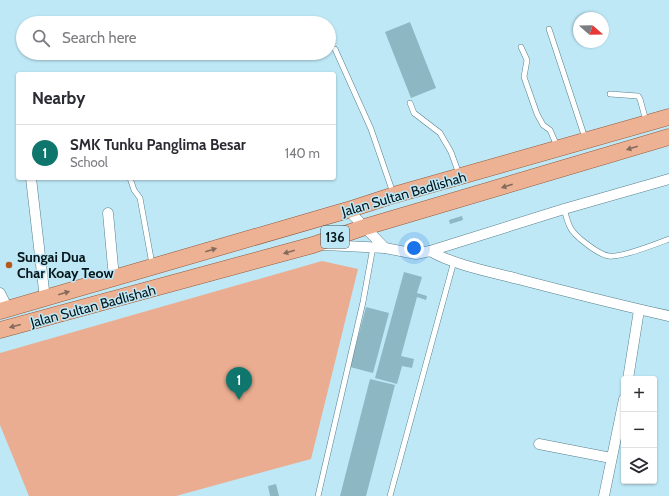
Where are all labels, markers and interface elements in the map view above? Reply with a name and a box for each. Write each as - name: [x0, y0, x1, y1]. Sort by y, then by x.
- north arrow: [573, 12, 609, 48]
- search box: [16, 16, 336, 60]
- icon: search: [30, 27, 52, 49]
- text: Search here: [62, 29, 137, 47]
- text: Nearby: [32, 88, 85, 108]
- text: SMK Tunku Panglima Besar: [70, 136, 246, 154]
- text: 1: [43, 145, 47, 161]
- text: 140 m: [285, 145, 320, 161]
- one-way arrow: [625, 145, 637, 151]
- text: School: [70, 154, 108, 170]
- street label: Jalan Sultan Badlishah: [339, 168, 469, 221]
- one-way arrow: [501, 183, 513, 189]
- road number: 136: [321, 226, 349, 248]
- your location: [404, 238, 424, 258]
- one-way arrow: [206, 247, 218, 253]
- place label: Sungai Dua Char Koay Teow: [17, 248, 114, 282]
- one-way arrow: [283, 249, 295, 255]
- marker: Sungai Dua Char Koay Teow: [4, 260, 14, 270]
- street label: Jalan Sultan Badlishah: [27, 281, 158, 332]
- one-way arrow: [59, 290, 71, 296]
- one-way arrow: [9, 324, 21, 330]
- pin: 1: [226, 367, 252, 400]
- map controls: [621, 376, 657, 484]
- button: +: [621, 376, 657, 412]
- button: −: [621, 412, 657, 448]
- button: layers: [621, 448, 657, 484]

